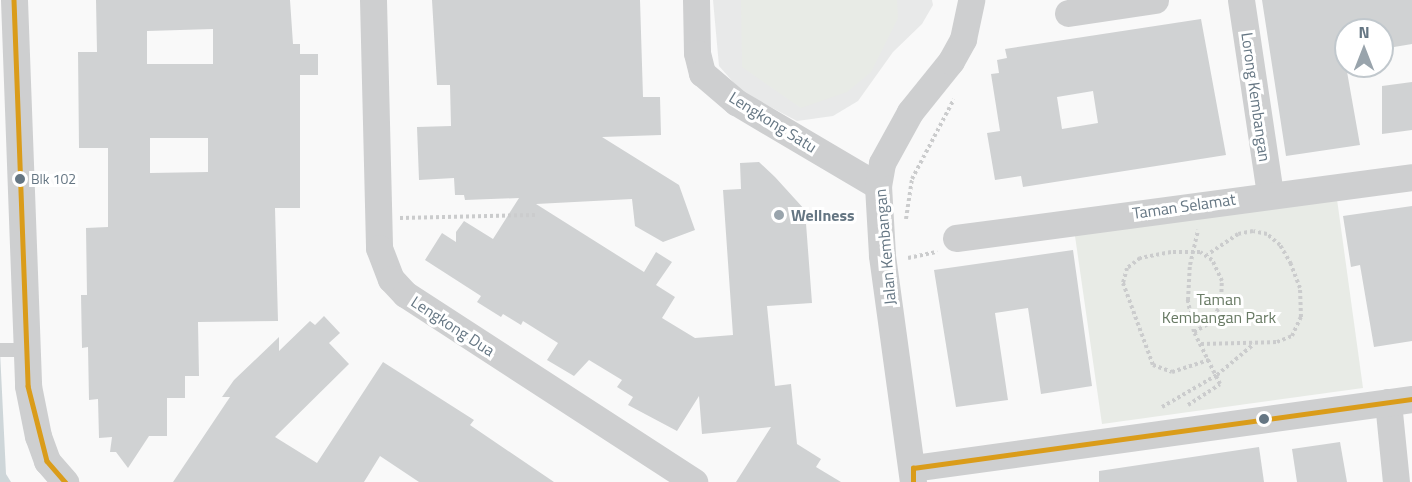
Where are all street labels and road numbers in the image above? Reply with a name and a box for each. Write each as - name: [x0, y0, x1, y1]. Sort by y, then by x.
- street label: Lorong Kembangan: [1237, 31, 1275, 163]
- street label: Lengkong Satu: [726, 87, 820, 157]
- street label: Jalan Kembangan: [870, 188, 900, 306]
- street label: Taman Selamat: [1131, 189, 1237, 223]
- street label: Lengkong Dua: [408, 292, 498, 360]

